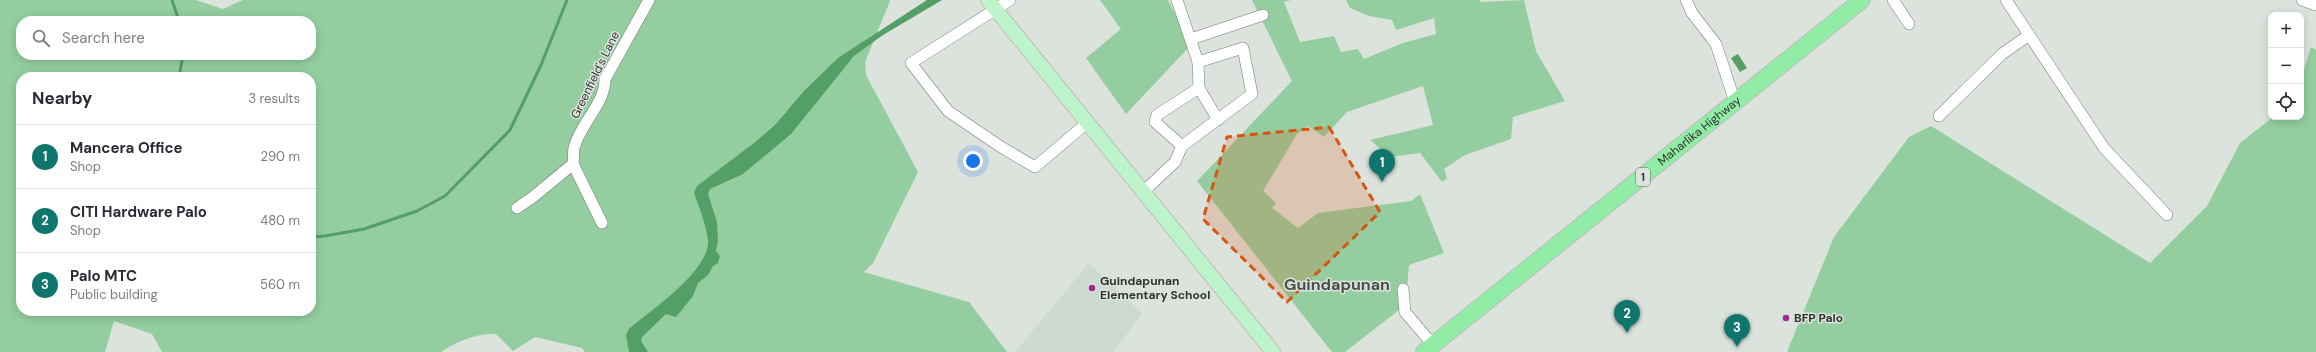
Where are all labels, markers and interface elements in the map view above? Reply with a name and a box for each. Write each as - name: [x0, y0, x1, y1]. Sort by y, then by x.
- map controls: [2268, 12, 2304, 120]
- button: +: [2268, 12, 2304, 48]
- search box: [16, 16, 316, 60]
- icon: search: [30, 27, 52, 49]
- text: Search here: [62, 28, 145, 48]
- street label: Greenfield's Lane: [567, 29, 623, 121]
- button: −: [2268, 48, 2304, 84]
- button: locate: [2268, 84, 2304, 120]
- text: Nearby: [32, 87, 92, 109]
- text: 3 results: [248, 90, 300, 107]
- street label: Maharlika Highway: [1654, 92, 1744, 169]
- text: Mancera Office: [70, 138, 183, 158]
- text: 1: [43, 148, 47, 165]
- text: 290 m: [261, 148, 300, 165]
- pin: 1: [1369, 149, 1395, 182]
- your location: [963, 151, 983, 171]
- text: Shop: [70, 158, 101, 175]
- road number: 1: [1636, 168, 1650, 186]
- text: CITI Hardware Palo: [70, 202, 207, 222]
- text: 2: [41, 212, 49, 229]
- text: 480 m: [260, 212, 300, 229]
- text: Shop: [70, 222, 101, 239]
- text: Palo MTC: [70, 266, 137, 286]
- place label: Guindapunan Elementary School: [1100, 273, 1210, 303]
- district label: Guindapunan: [1284, 274, 1390, 295]
- text: 3: [41, 276, 49, 293]
- text: 560 m: [260, 276, 300, 293]
- marker: Guindapunan Elementary School: [1087, 283, 1097, 293]
- text: Public building: [70, 286, 158, 303]
- pin: 2: [1614, 300, 1640, 333]
- place label: BFP Palo: [1794, 310, 1843, 326]
- marker: BFP Palo: [1781, 313, 1791, 323]
- pin: 3: [1724, 314, 1750, 347]

